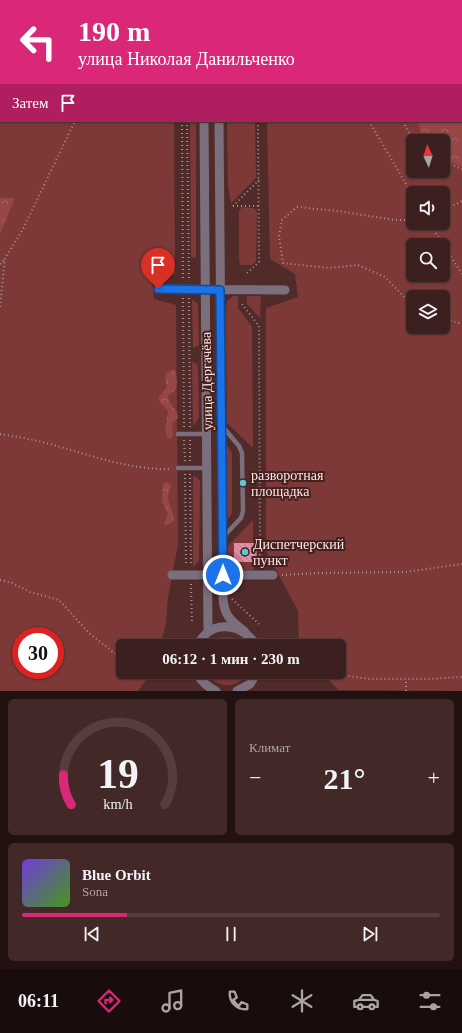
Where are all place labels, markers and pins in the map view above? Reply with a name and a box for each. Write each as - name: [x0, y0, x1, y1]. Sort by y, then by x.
- pin: [141, 248, 175, 289]
- place label: разворотная площадка: [251, 468, 324, 499]
- marker: разворотная площадка: [238, 478, 248, 488]
- place label: Диспетчерский пункт: [253, 537, 345, 568]
- marker: Диспетчерский пункт: [240, 547, 250, 557]

